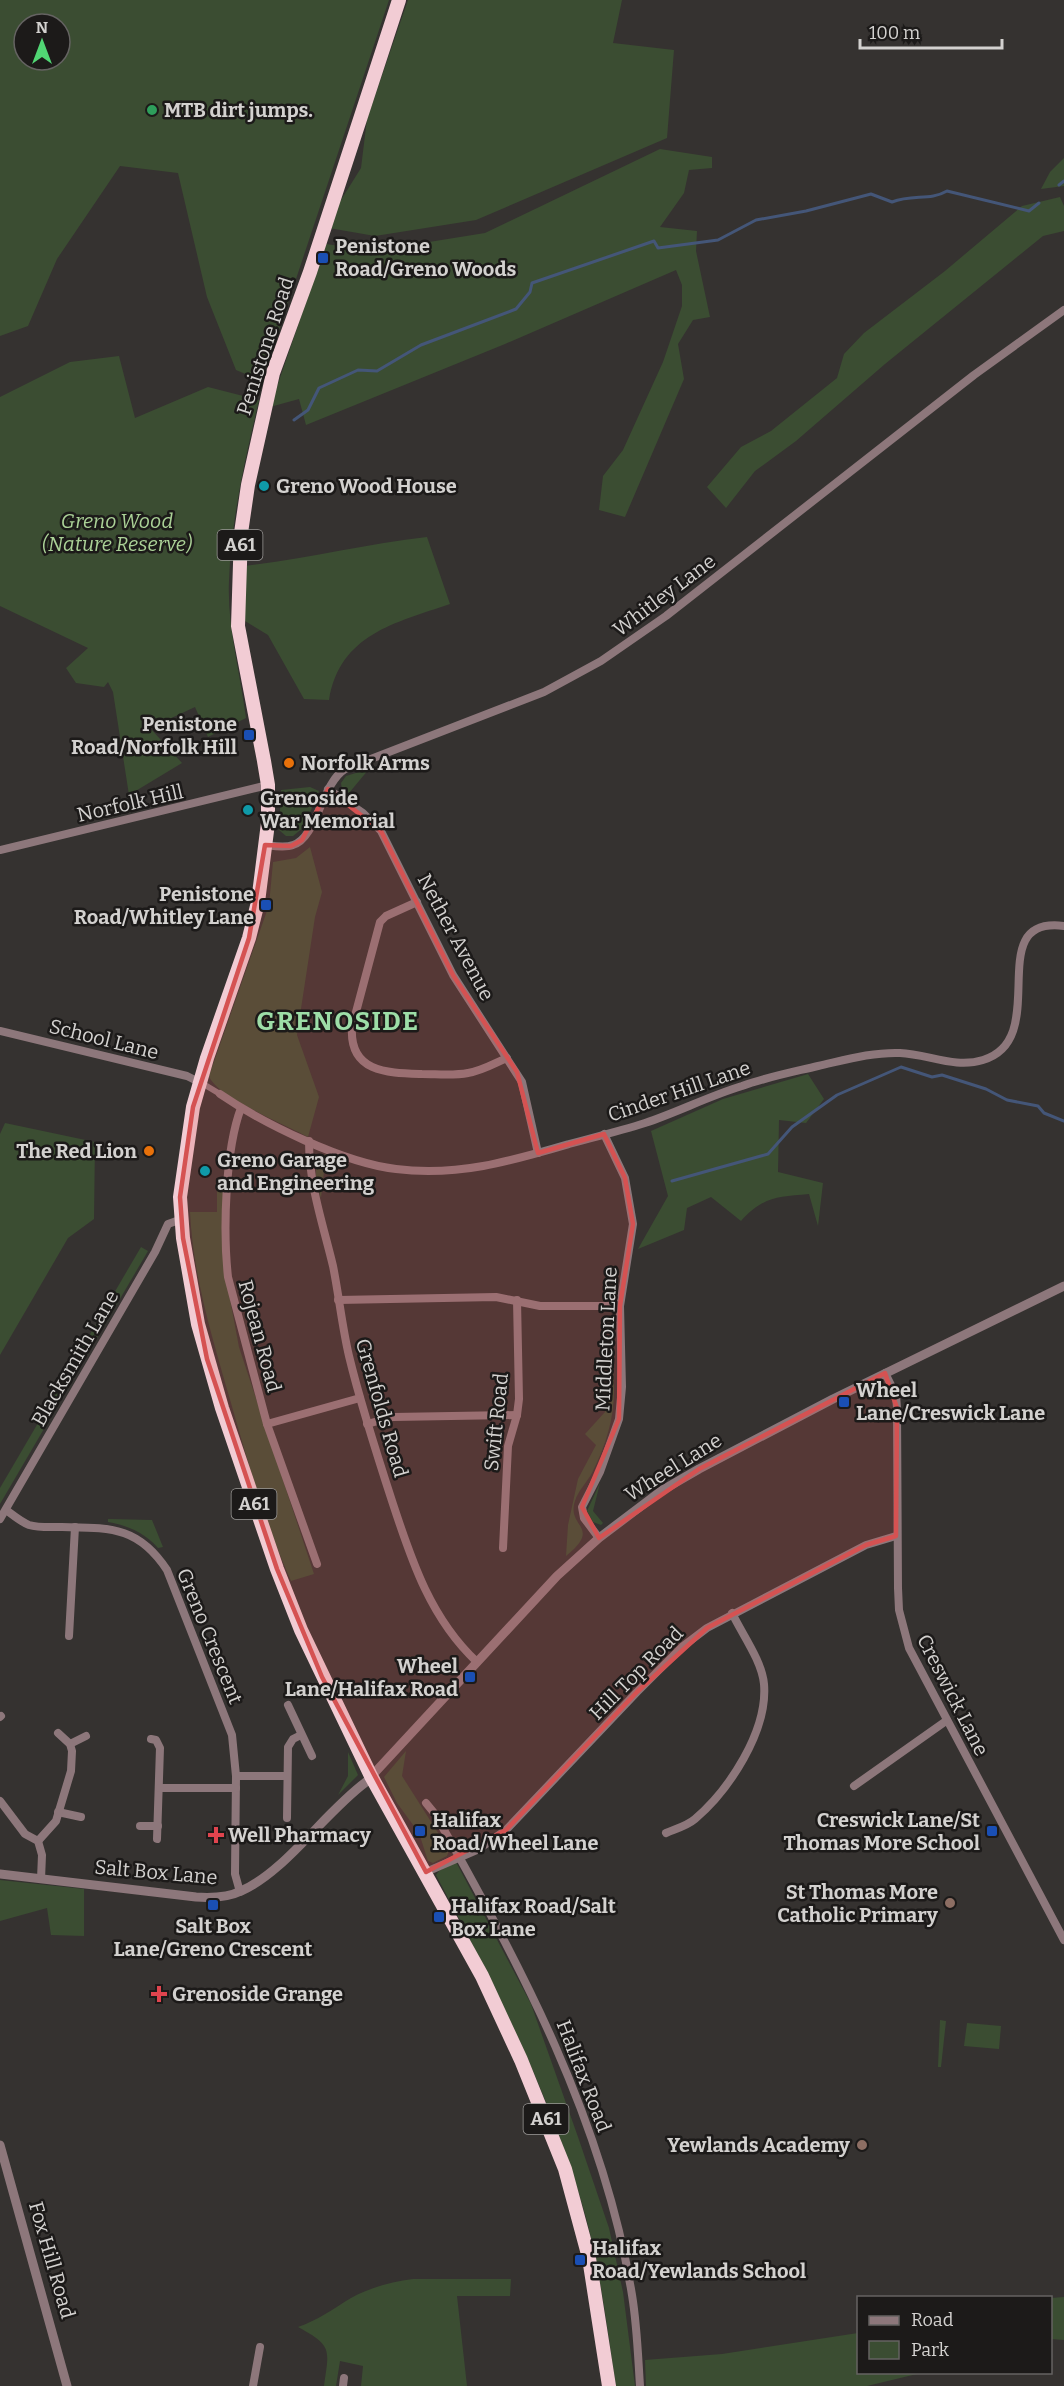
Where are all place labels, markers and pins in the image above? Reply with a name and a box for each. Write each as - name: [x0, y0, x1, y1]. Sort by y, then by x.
- place label: MTB dirt jumps.: [164, 98, 313, 122]
- marker: MTB dirt jumps.: [145, 103, 159, 117]
- place label: Penistone Road/Greno Woods: [335, 234, 516, 281]
- marker: Penistone Road/Greno Woods: [316, 251, 330, 265]
- place label: Greno Wood House: [276, 474, 457, 498]
- marker: Greno Wood House: [257, 479, 271, 493]
- place label: Penistone Road/Norfolk Hill: [71, 712, 237, 759]
- marker: Penistone Road/Norfolk Hill: [242, 728, 256, 742]
- place label: Norfolk Arms: [301, 751, 430, 775]
- marker: Norfolk Arms: [282, 756, 296, 770]
- place label: Grenoside War Memorial: [260, 786, 395, 833]
- marker: Grenoside War Memorial: [241, 803, 255, 817]
- place label: Penistone Road/Whitley Lane: [74, 882, 254, 929]
- marker: Penistone Road/Whitley Lane: [259, 898, 273, 912]
- place label: The Red Lion: [16, 1139, 137, 1163]
- marker: The Red Lion: [142, 1144, 156, 1158]
- place label: Greno Garage and Engineering: [217, 1148, 375, 1195]
- marker: Greno Garage and Engineering: [198, 1164, 212, 1178]
- place label: Wheel Lane/Creswick Lane: [856, 1378, 1045, 1425]
- marker: Wheel Lane/Creswick Lane: [837, 1395, 851, 1409]
- place label: Wheel Lane/Halifax Road: [285, 1654, 458, 1701]
- marker: Wheel Lane/Halifax Road: [463, 1670, 477, 1684]
- place label: Halifax Road/Wheel Lane: [432, 1808, 598, 1855]
- place label: Creswick Lane/St Thomas More School: [783, 1808, 980, 1855]
- place label: Well Pharmacy: [228, 1823, 372, 1847]
- marker: Halifax Road/Wheel Lane: [413, 1824, 427, 1838]
- marker: Creswick Lane/St Thomas More School: [985, 1824, 999, 1838]
- marker: Well Pharmacy: [209, 1828, 223, 1842]
- place label: St Thomas More Catholic Primary: [777, 1880, 939, 1927]
- place label: Halifax Road/Salt Box Lane: [451, 1894, 616, 1941]
- marker: St Thomas More Catholic Primary: [943, 1896, 957, 1910]
- marker: Salt Box Lane/Greno Crescent: [206, 1898, 220, 1912]
- marker: Halifax Road/Salt Box Lane: [432, 1910, 446, 1924]
- place label: Salt Box Lane/Greno Crescent: [114, 1914, 313, 1961]
- place label: Grenoside Grange: [172, 1982, 343, 2006]
- marker: Grenoside Grange: [150, 1985, 168, 2003]
- place label: Yewlands Academy: [667, 2133, 851, 2157]
- marker: Yewlands Academy: [855, 2138, 869, 2152]
- place label: Halifax Road/Yewlands School: [592, 2236, 806, 2283]
- marker: Halifax Road/Yewlands School: [573, 2253, 587, 2267]

